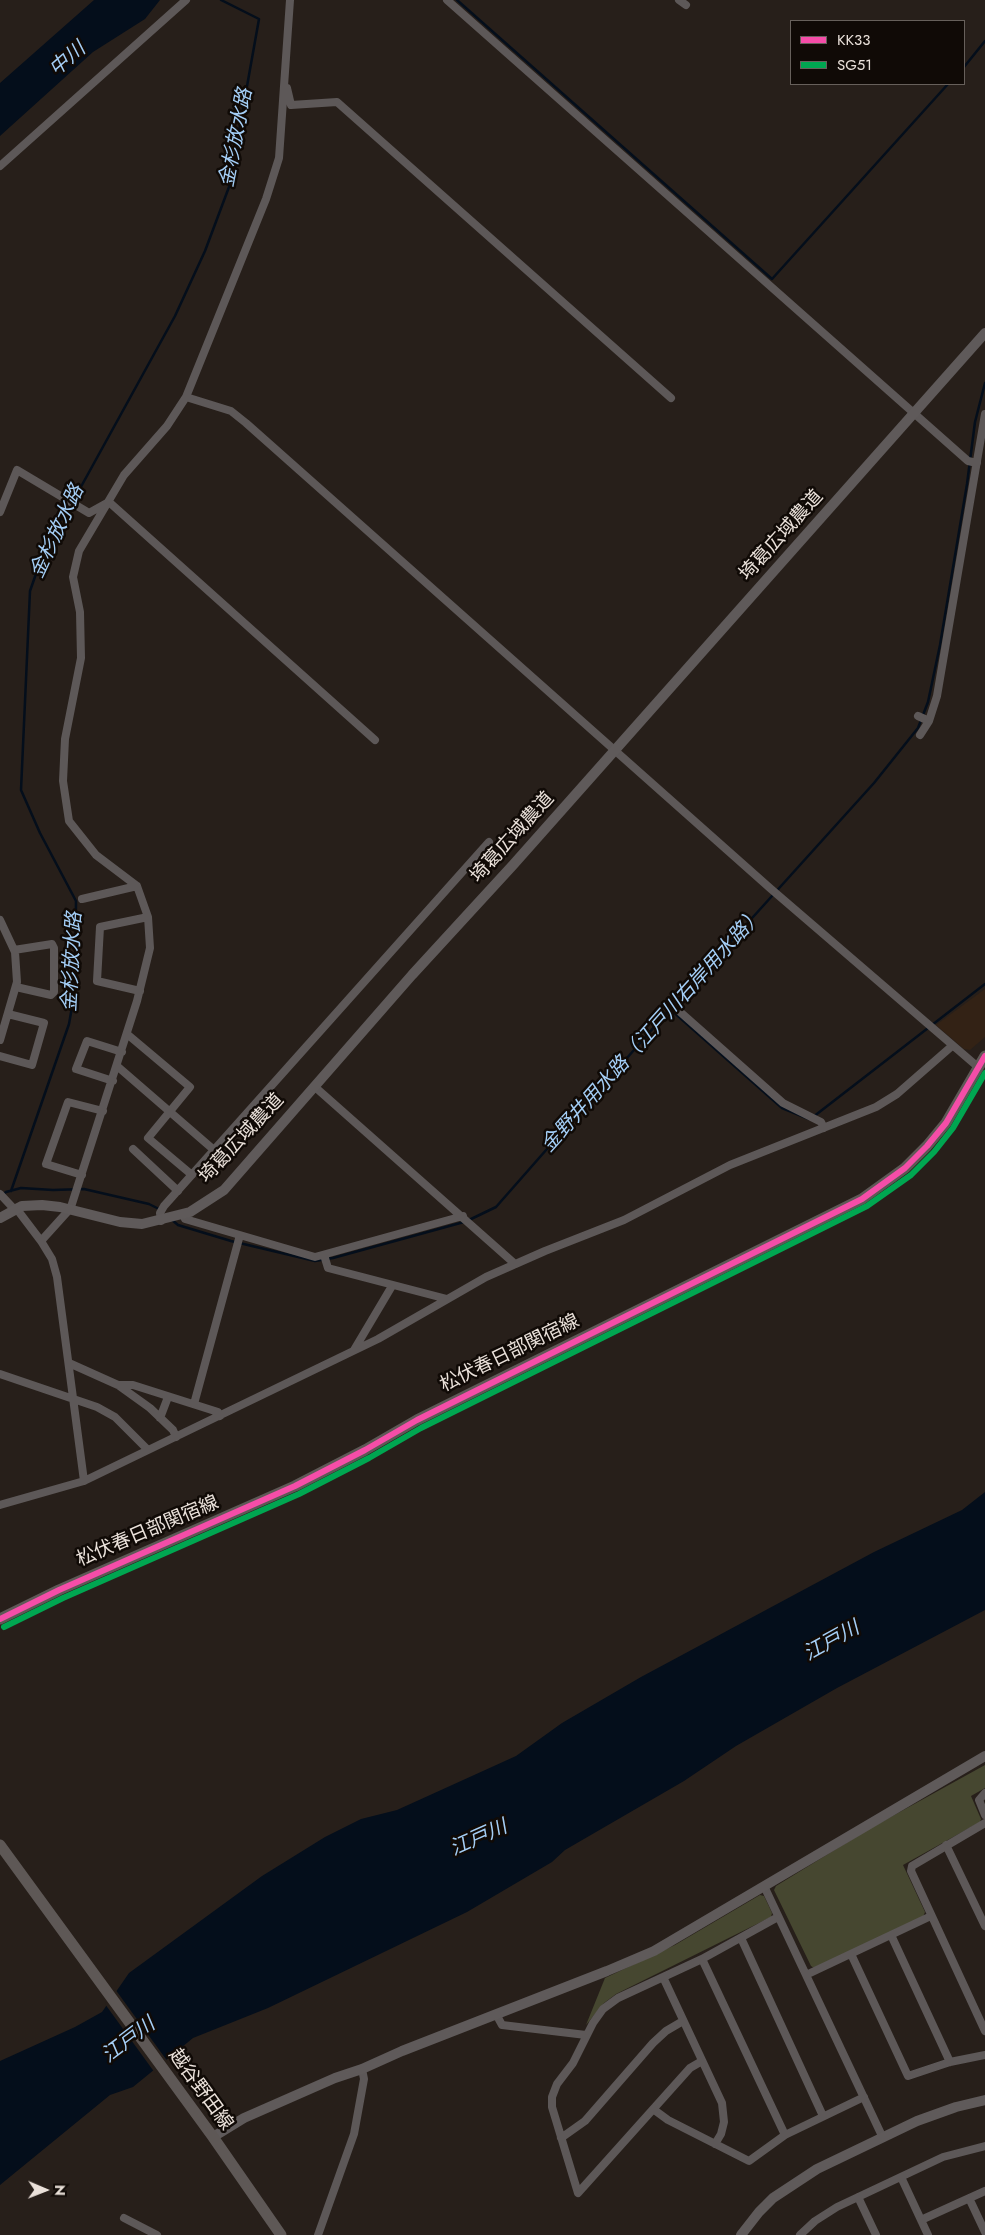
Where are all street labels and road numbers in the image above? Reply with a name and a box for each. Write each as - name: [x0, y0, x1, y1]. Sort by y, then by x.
- street label: 埼葛広域農道: [735, 486, 829, 586]
- street label: 埼葛広域農道: [466, 788, 560, 888]
- street label: 埼葛広域農道: [195, 1090, 289, 1188]
- street label: 松伏春日部関宿線: [437, 1310, 583, 1398]
- street label: 松伏春日部関宿線: [74, 1492, 222, 1572]
- street label: 越谷野田線: [163, 2045, 237, 2135]

